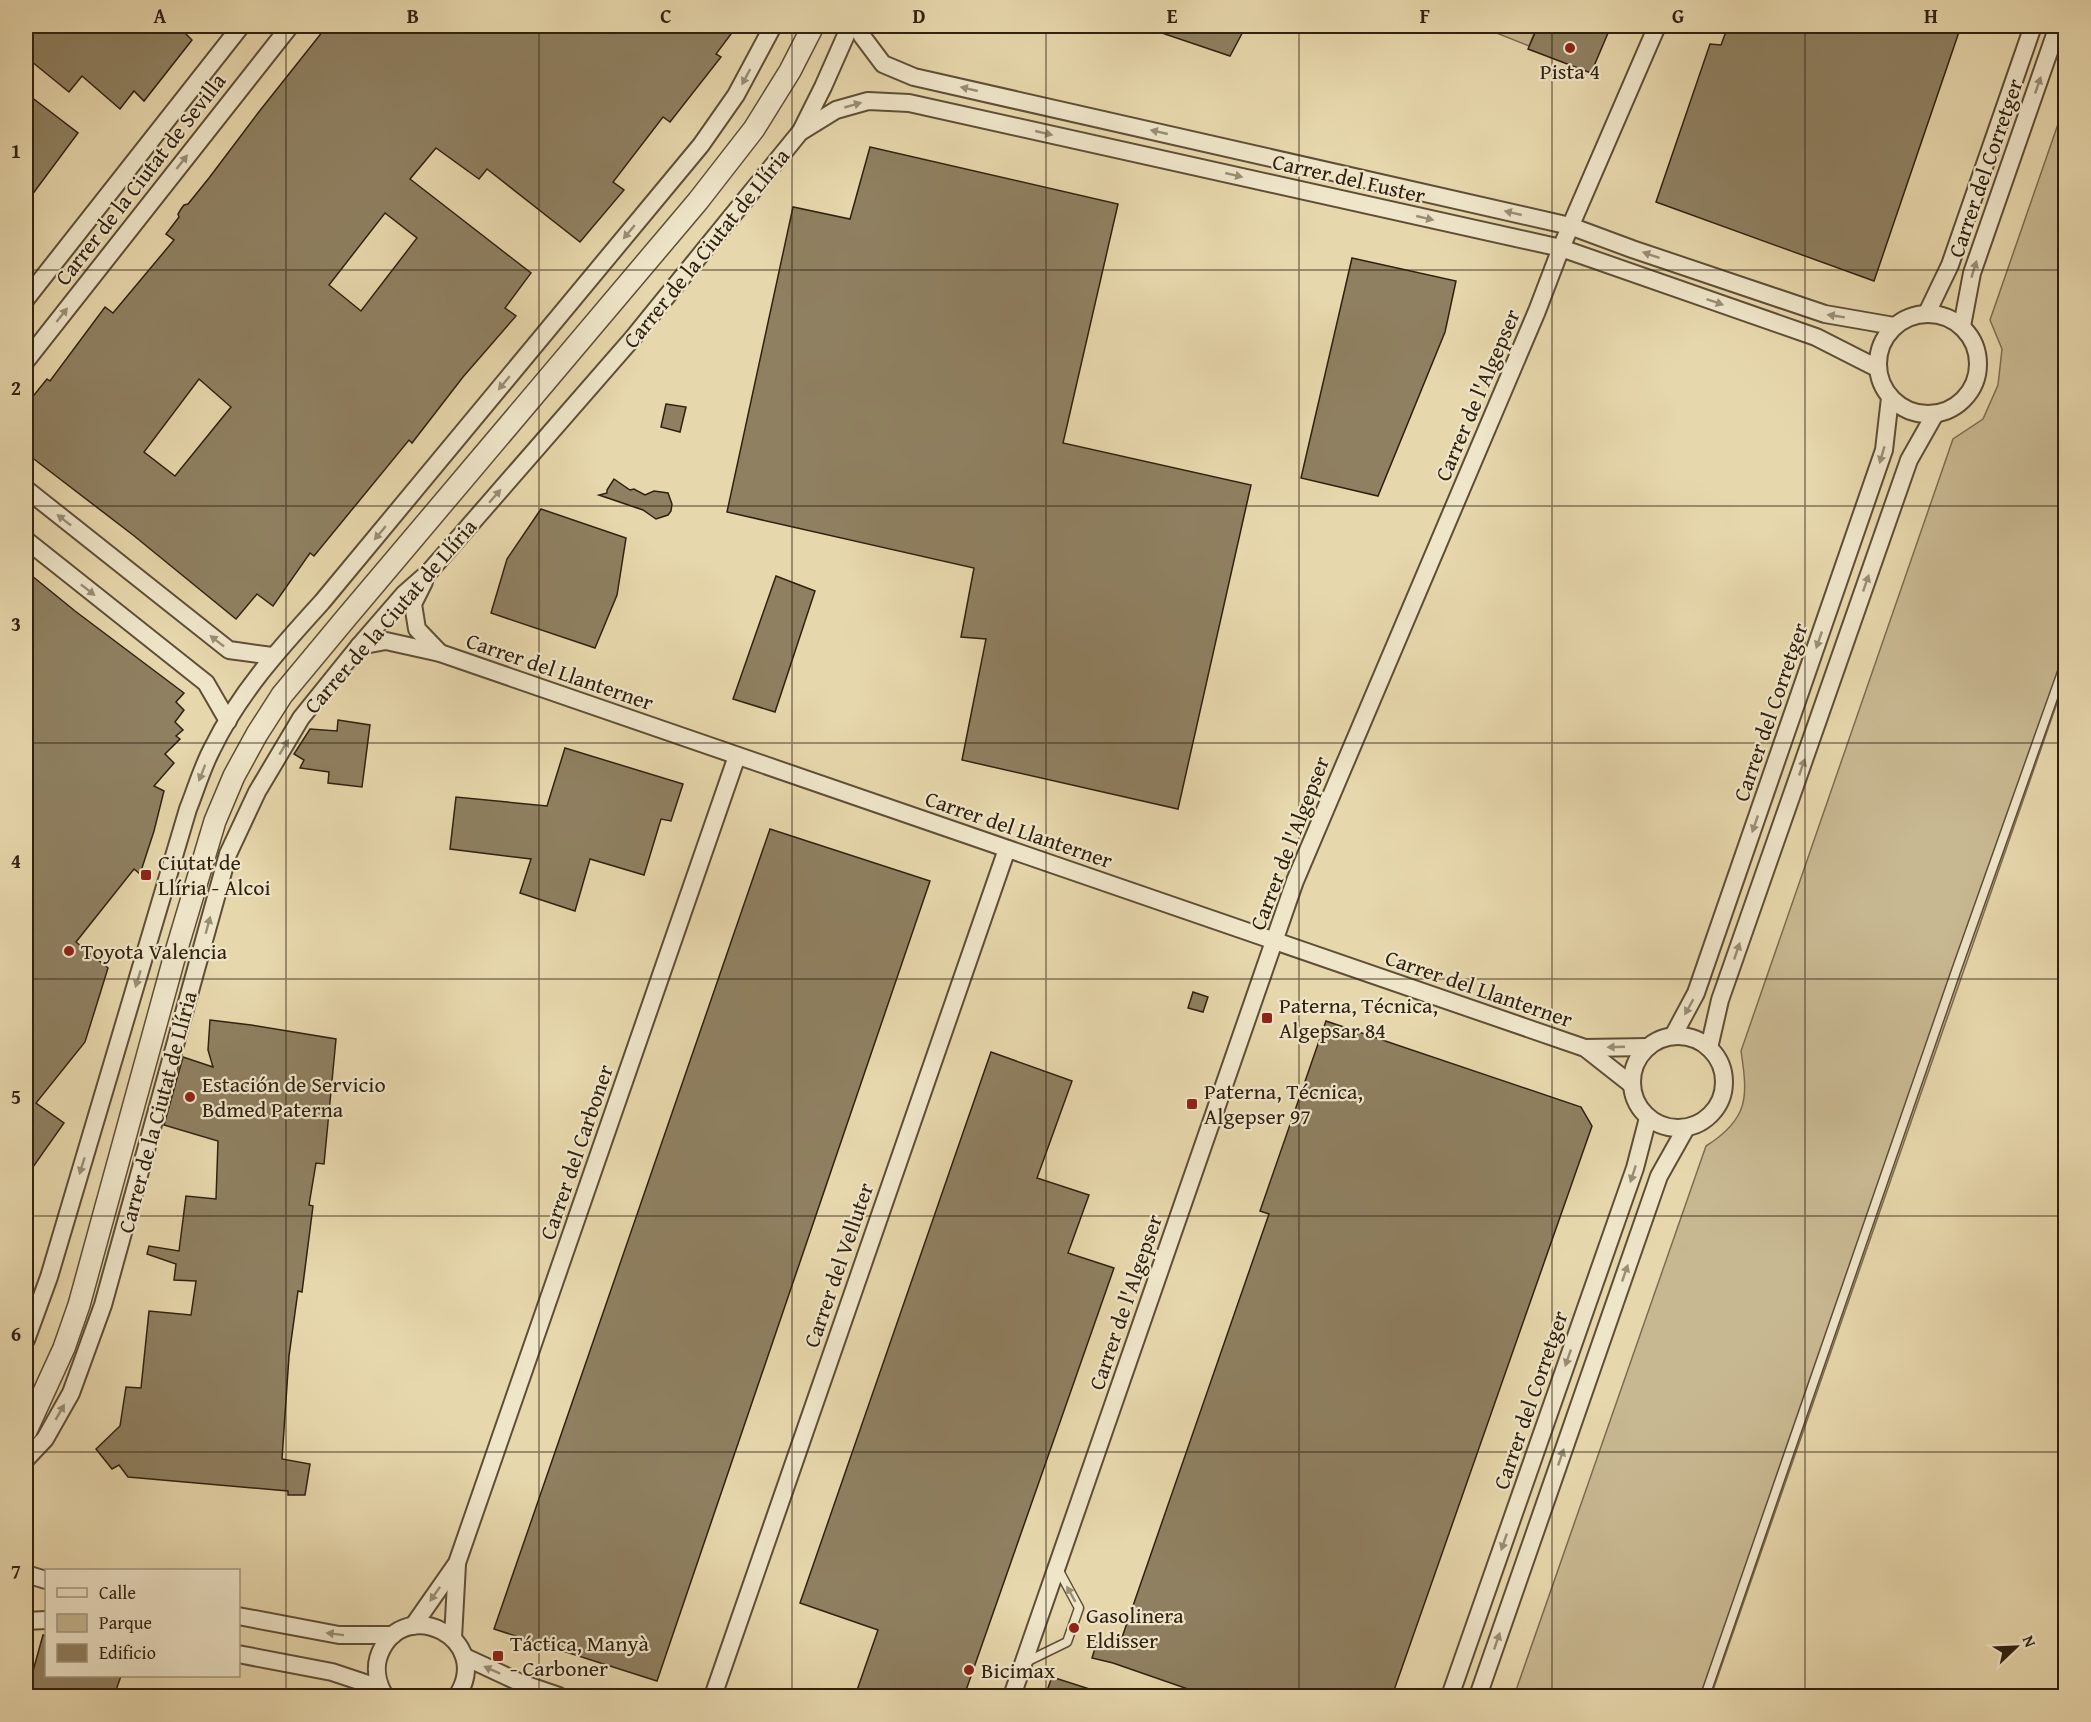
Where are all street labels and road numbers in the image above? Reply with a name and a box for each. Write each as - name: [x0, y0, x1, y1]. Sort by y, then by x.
- street label: Carrer de la Ciutat de Sevilla: [47, 66, 233, 292]
- street label: Carrer del Corretger: [1939, 74, 2031, 262]
- street label: Carrer de la Ciutat de Llíria: [615, 141, 797, 355]
- street label: Carrer del Fuster: [1269, 145, 1429, 211]
- street label: Carrer de l'Algepser: [1426, 304, 1528, 486]
- street label: Carrer de la Ciutat de Llíria: [296, 511, 484, 721]
- street label: Carrer del Corretger: [1724, 618, 1816, 806]
- street label: Carrer del Llanterner: [462, 624, 658, 718]
- street label: Carrer de l'Algepser: [1241, 751, 1337, 935]
- street label: Carrer del Llanterner: [921, 782, 1117, 876]
- street label: Carrer del Llanterner: [1381, 941, 1577, 1035]
- street label: Carrer de la Ciutat de Llíria: [109, 987, 205, 1236]
- street label: Carrer del Carboner: [531, 1060, 621, 1244]
- street label: Carrer del Velluter: [795, 1178, 881, 1352]
- street label: Carrer de l'Algepser: [1080, 1210, 1170, 1394]
- street label: Carrer del Corretger: [1484, 1306, 1576, 1494]

